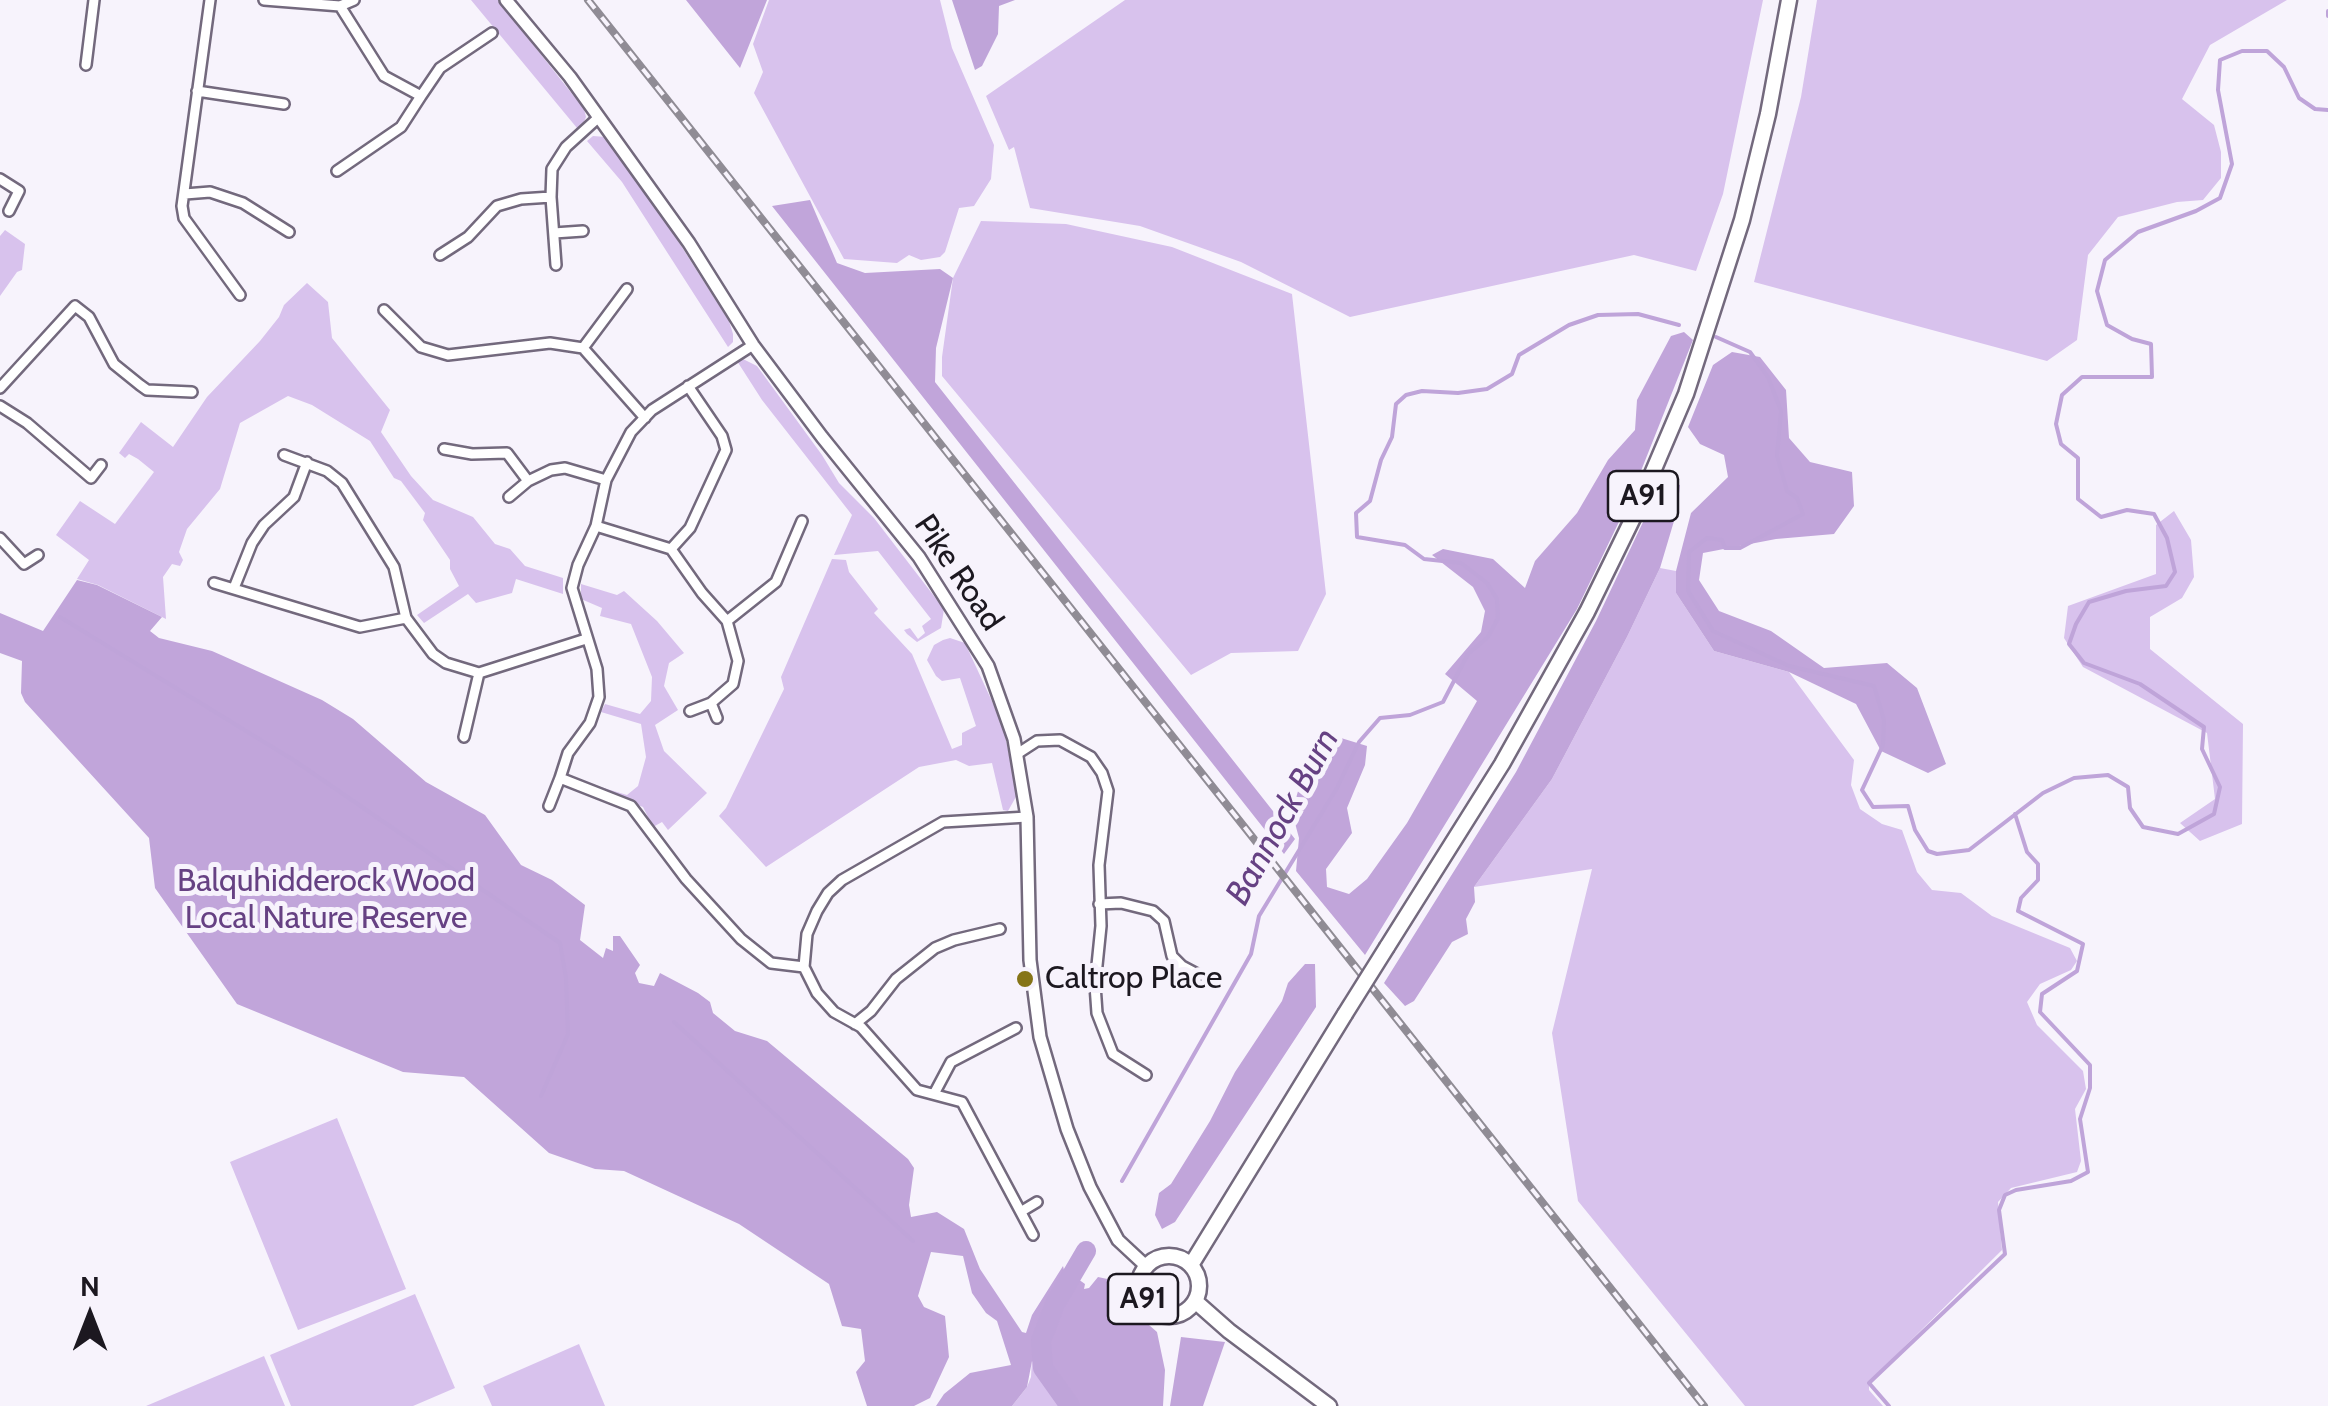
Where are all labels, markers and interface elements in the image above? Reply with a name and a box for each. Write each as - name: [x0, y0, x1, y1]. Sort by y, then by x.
- road number: A91: [1608, 471, 1678, 521]
- street label: Pike Road: [905, 508, 1011, 638]
- water label: Bannock Burn: [1217, 722, 1349, 912]
- park label: Balquhidderock Wood Local Nature Reserve: [177, 863, 475, 938]
- place label: Caltrop Place: [1045, 960, 1222, 998]
- marker: Caltrop Place: [1014, 968, 1036, 990]
- north arrow: [40, 1266, 140, 1366]
- text: N: [80, 1269, 100, 1303]
- road number: A91: [1108, 1274, 1178, 1324]

